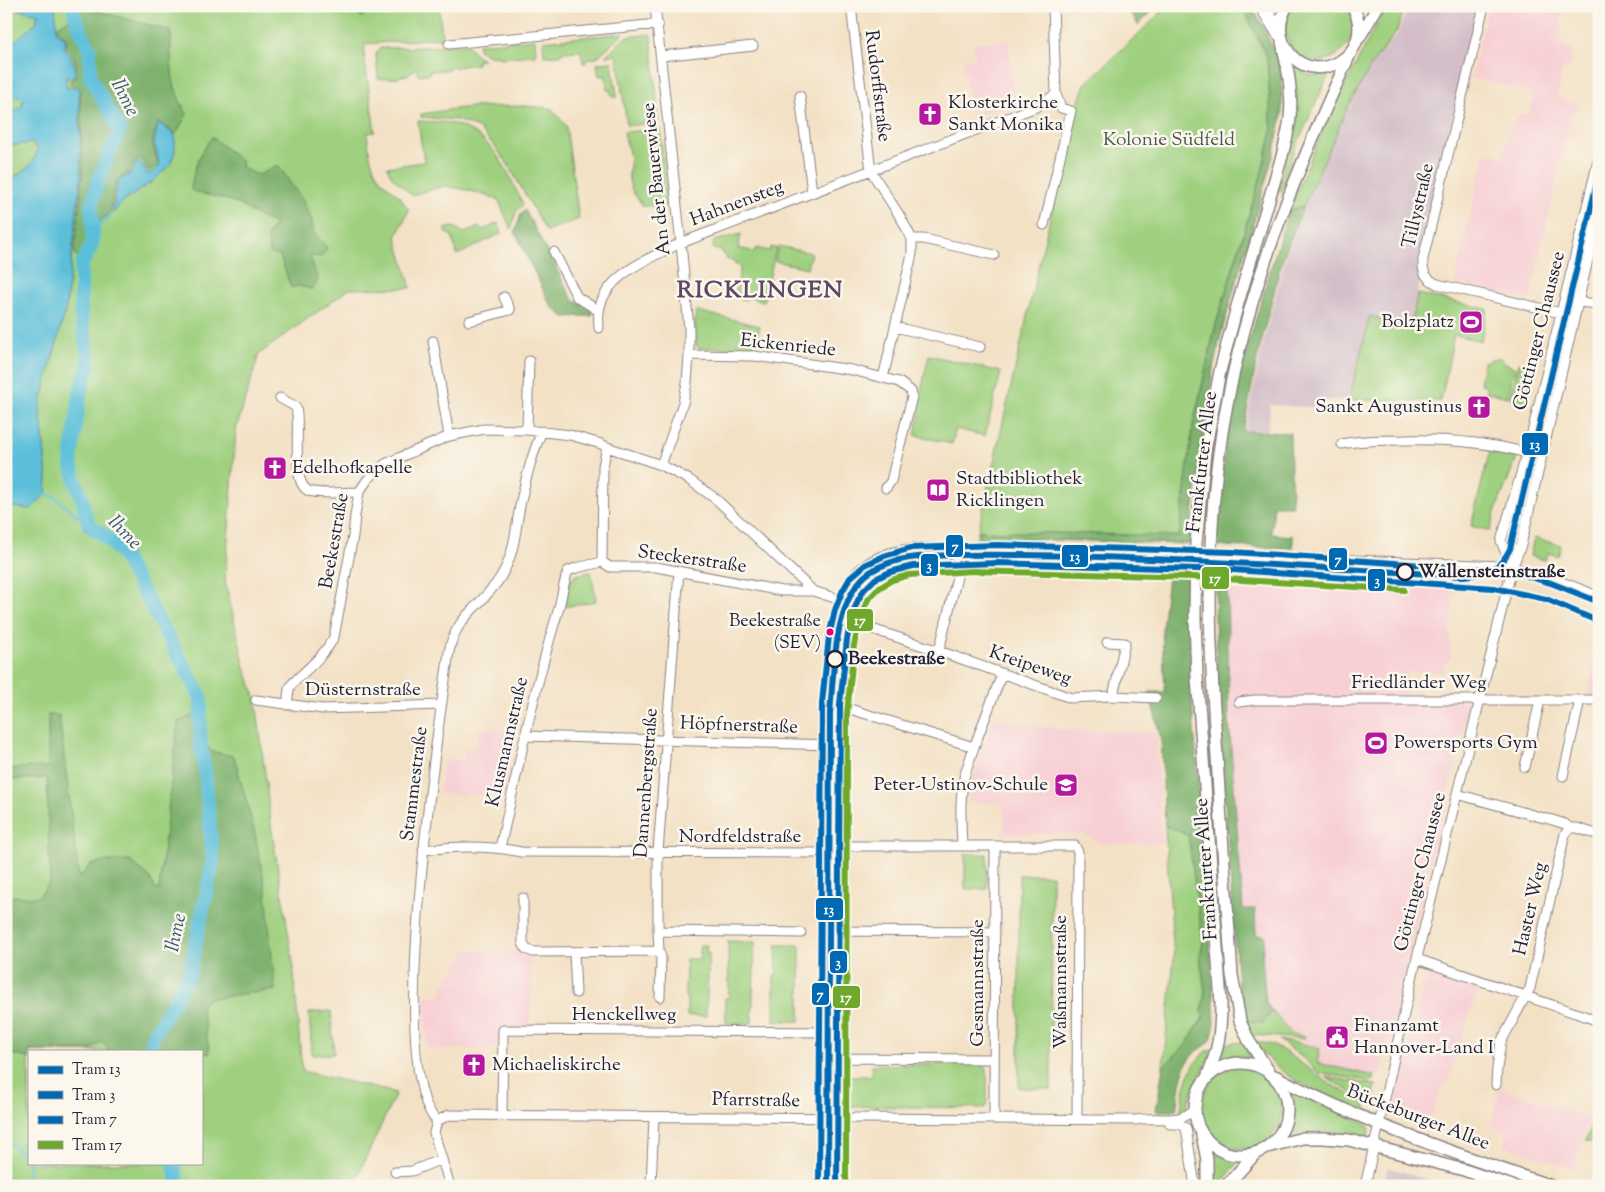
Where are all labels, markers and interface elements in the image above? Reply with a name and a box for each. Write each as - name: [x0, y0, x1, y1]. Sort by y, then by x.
- street label: Rudorffstraße: [857, 29, 897, 144]
- water label: Ihme: [102, 74, 146, 122]
- place label: Klosterkirche Sankt Monika: [948, 90, 1064, 139]
- street label: An der Bauerwiese: [636, 101, 678, 257]
- church icon: Klosterkirche Sankt Monika: [917, 101, 943, 127]
- park label: Kolonie Südfeld: [1103, 127, 1235, 154]
- street label: Tillystraße: [1396, 161, 1442, 251]
- street label: Hahnensteg: [686, 174, 788, 234]
- street label: Göttinger Chaussee: [1507, 248, 1573, 413]
- district label: RICKLINGEN: [677, 274, 843, 308]
- place label: Bolzplatz: [1381, 309, 1454, 336]
- sports icon: Bolzplatz: [1458, 309, 1484, 335]
- street label: Eickenriede: [739, 328, 837, 364]
- street label: Frankfurter Allee: [1181, 390, 1225, 534]
- place label: Sankt Augustinus: [1315, 394, 1462, 421]
- church icon: Sankt Augustinus: [1466, 394, 1492, 420]
- line badge: 13: [1521, 432, 1549, 456]
- text: 13: [1530, 436, 1541, 456]
- church icon: Edelhofkapelle: [262, 455, 288, 481]
- place label: Edelhofkapelle: [292, 455, 412, 482]
- place label: Stadtbibliothek Ricklingen: [956, 466, 1083, 515]
- library icon: Stadtbibliothek Ricklingen: [925, 477, 951, 503]
- street label: Beekestraße: [313, 491, 357, 591]
- water label: Ihme: [100, 509, 148, 557]
- line badge: 7: [945, 534, 964, 558]
- text: 7: [951, 538, 959, 558]
- street label: Steckerstraße: [636, 539, 748, 581]
- line badge: 13: [1061, 544, 1089, 568]
- line badge: 7: [1328, 547, 1348, 571]
- text: 13: [1070, 548, 1081, 568]
- text: 7: [1334, 551, 1342, 571]
- line badge: 3: [920, 553, 939, 577]
- text: 3: [926, 557, 932, 577]
- place label: Wallensteinstraße: [1418, 559, 1566, 586]
- marker: Wallensteinstraße: [1396, 563, 1414, 581]
- line badge: 17: [1201, 566, 1230, 590]
- line badge: 3: [1367, 568, 1386, 592]
- text: 17: [1209, 570, 1222, 590]
- text: 3: [1374, 572, 1380, 592]
- line badge: 17: [846, 608, 874, 632]
- place label: Beekestraße (SEV): [729, 609, 821, 657]
- text: 17: [854, 612, 867, 632]
- marker: Beekestraße (SEV): [825, 627, 835, 637]
- street label: Kreipeweg: [985, 639, 1075, 693]
- place label: Beekestraße: [848, 646, 945, 673]
- marker: Beekestraße: [826, 650, 844, 668]
- street label: Friedländer Weg: [1351, 670, 1487, 697]
- street label: Klusmannstraße: [480, 674, 536, 810]
- street label: Düsternstraße: [305, 677, 421, 704]
- street label: Dannenbergstraße: [628, 707, 666, 859]
- street label: Höpfnerstraße: [680, 710, 799, 742]
- street label: Stammestraße: [395, 725, 435, 843]
- sports icon: Powersports Gym: [1363, 730, 1389, 756]
- place label: Powersports Gym: [1394, 730, 1538, 757]
- place label: Peter-Ustinov-Schule: [874, 772, 1048, 799]
- school or university icon: Peter-Ustinov-Schule: [1053, 772, 1079, 798]
- street label: Göttinger Chaussee: [1388, 789, 1454, 954]
- street label: Frankfurter Allee: [1189, 797, 1225, 941]
- street label: Nordfeldstraße: [679, 824, 801, 851]
- street label: Haster Weg: [1507, 860, 1555, 958]
- line badge: 13: [815, 897, 844, 921]
- text: 13: [824, 901, 835, 921]
- water label: Ihme: [159, 911, 195, 955]
- street label: Waßmannstraße: [1048, 915, 1075, 1049]
- street label: Gesmannstraße: [965, 919, 992, 1047]
- line badge: 3: [829, 950, 848, 974]
- text: 3: [835, 954, 841, 974]
- line badge: 7: [811, 982, 830, 1006]
- line badge: 17: [832, 985, 861, 1009]
- text: 7: [816, 986, 824, 1006]
- text: 17: [840, 989, 853, 1009]
- street label: Henckellweg: [572, 1002, 676, 1029]
- place label: Finanzamt Hannover-Land I: [1354, 1013, 1494, 1062]
- public building icon: Finanzamt Hannover-Land I: [1324, 1024, 1350, 1050]
- legend: [28, 1050, 202, 1164]
- church icon: Michaeliskirche: [461, 1052, 487, 1078]
- place label: Michaeliskirche: [492, 1052, 621, 1079]
- text: Tram 13: [72, 1060, 121, 1081]
- street label: Bückeburger Allee: [1343, 1078, 1494, 1158]
- text: Tram 3: [72, 1086, 115, 1107]
- street label: Pfarrstraße: [712, 1087, 801, 1115]
- text: Tram 7: [72, 1110, 117, 1131]
- text: Tram 17: [72, 1136, 122, 1157]

